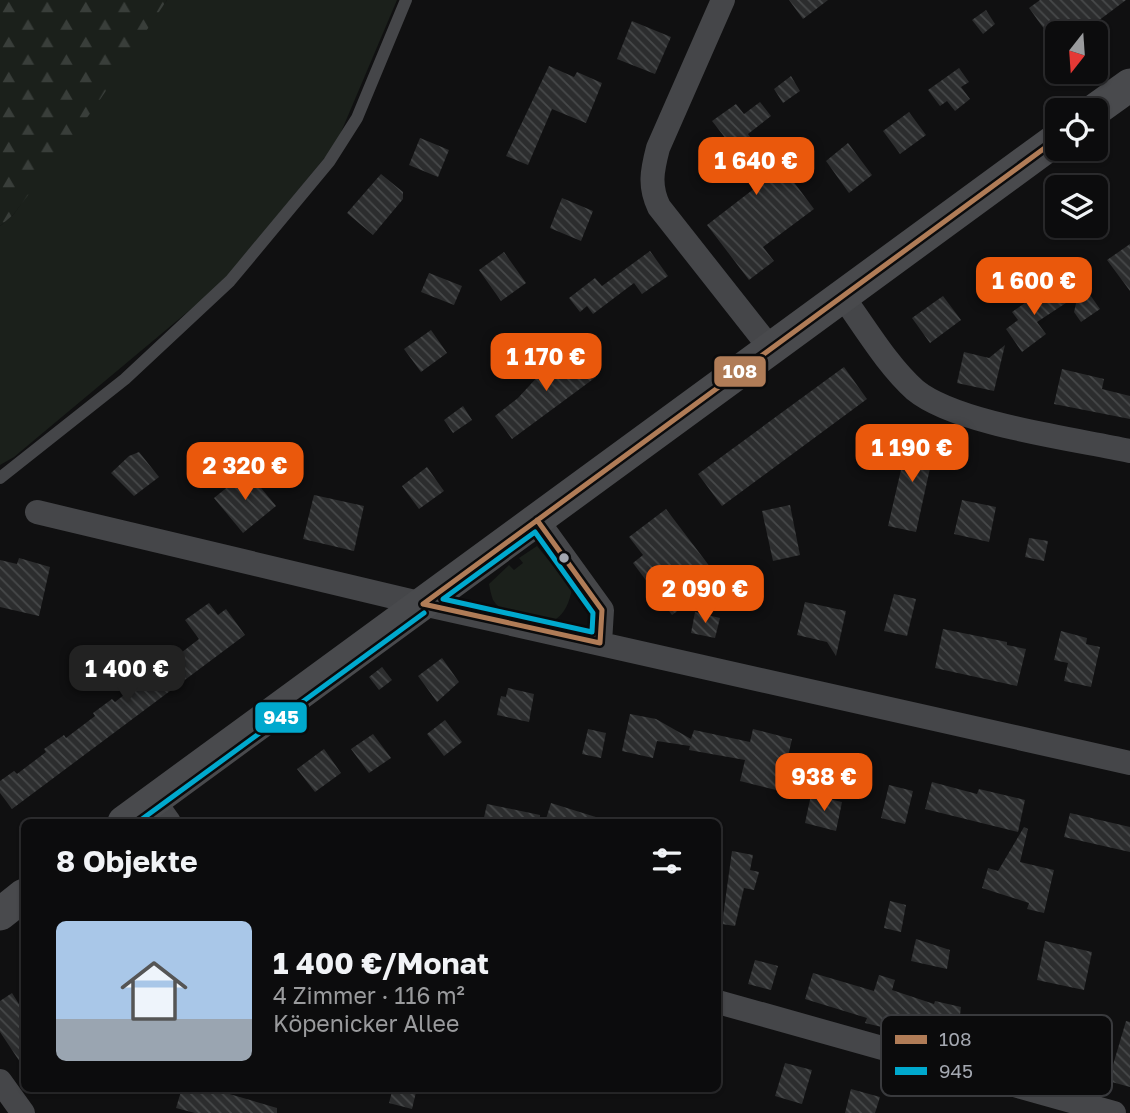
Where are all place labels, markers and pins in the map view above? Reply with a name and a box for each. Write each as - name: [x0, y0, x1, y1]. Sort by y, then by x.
- pin: 1 640 €: [691, 138, 821, 197]
- pin: 1 600 €: [969, 258, 1099, 317]
- pin: 1 170 €: [481, 334, 611, 393]
- pin: 1 190 €: [847, 424, 977, 484]
- pin: 2 320 €: [180, 442, 310, 502]
- unlabelled marker: [557, 551, 571, 565]
- pin: 2 090 €: [640, 566, 770, 625]
- pin: 1 400 €: [62, 646, 192, 705]
- pin: 938 €: [775, 754, 873, 813]

